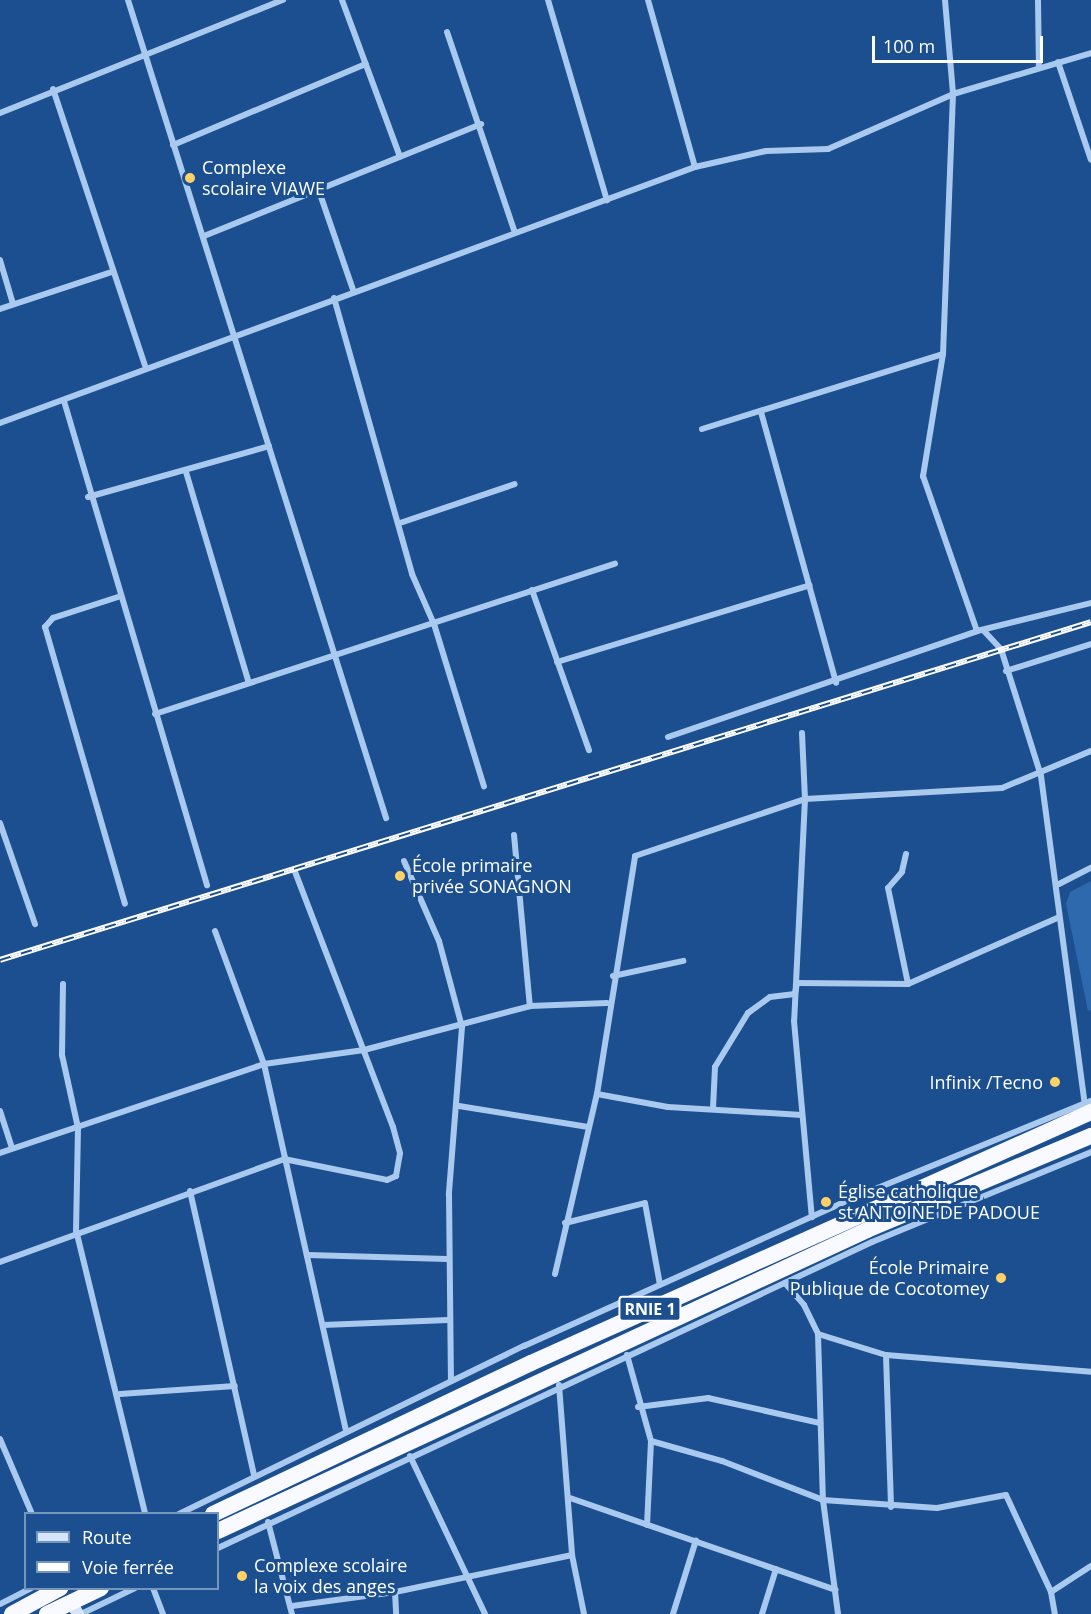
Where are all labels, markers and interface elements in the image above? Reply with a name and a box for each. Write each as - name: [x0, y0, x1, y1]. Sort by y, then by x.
- scale bar: [875, 24, 1046, 62]
- text: 100 m: [883, 34, 935, 58]
- place label: Complexe scolaire VIAWE: [202, 157, 325, 200]
- marker: Complexe scolaire VIAWE: [183, 171, 197, 185]
- place label: École primaire privée SONAGNON: [412, 855, 572, 898]
- marker: École primaire privée SONAGNON: [393, 869, 407, 883]
- place label: Infinix /Tecno: [930, 1071, 1043, 1093]
- marker: Infinix /Tecno: [1048, 1075, 1062, 1089]
- place label: Église catholique st ANTOINE DE PADOUE: [838, 1181, 1040, 1224]
- marker: Église catholique st ANTOINE DE PADOUE: [819, 1195, 833, 1209]
- place label: École Primaire Publique de Cocotomey: [790, 1257, 989, 1300]
- marker: École Primaire Publique de Cocotomey: [994, 1271, 1008, 1285]
- road number: RNIE 1: [617, 1296, 683, 1322]
- legend: [24, 1512, 219, 1590]
- text: Route: [82, 1525, 132, 1549]
- text: Voie ferrée: [82, 1555, 174, 1579]
- place label: Complexe scolaire la voix des anges: [254, 1555, 407, 1598]
- marker: Complexe scolaire la voix des anges: [235, 1569, 249, 1583]

